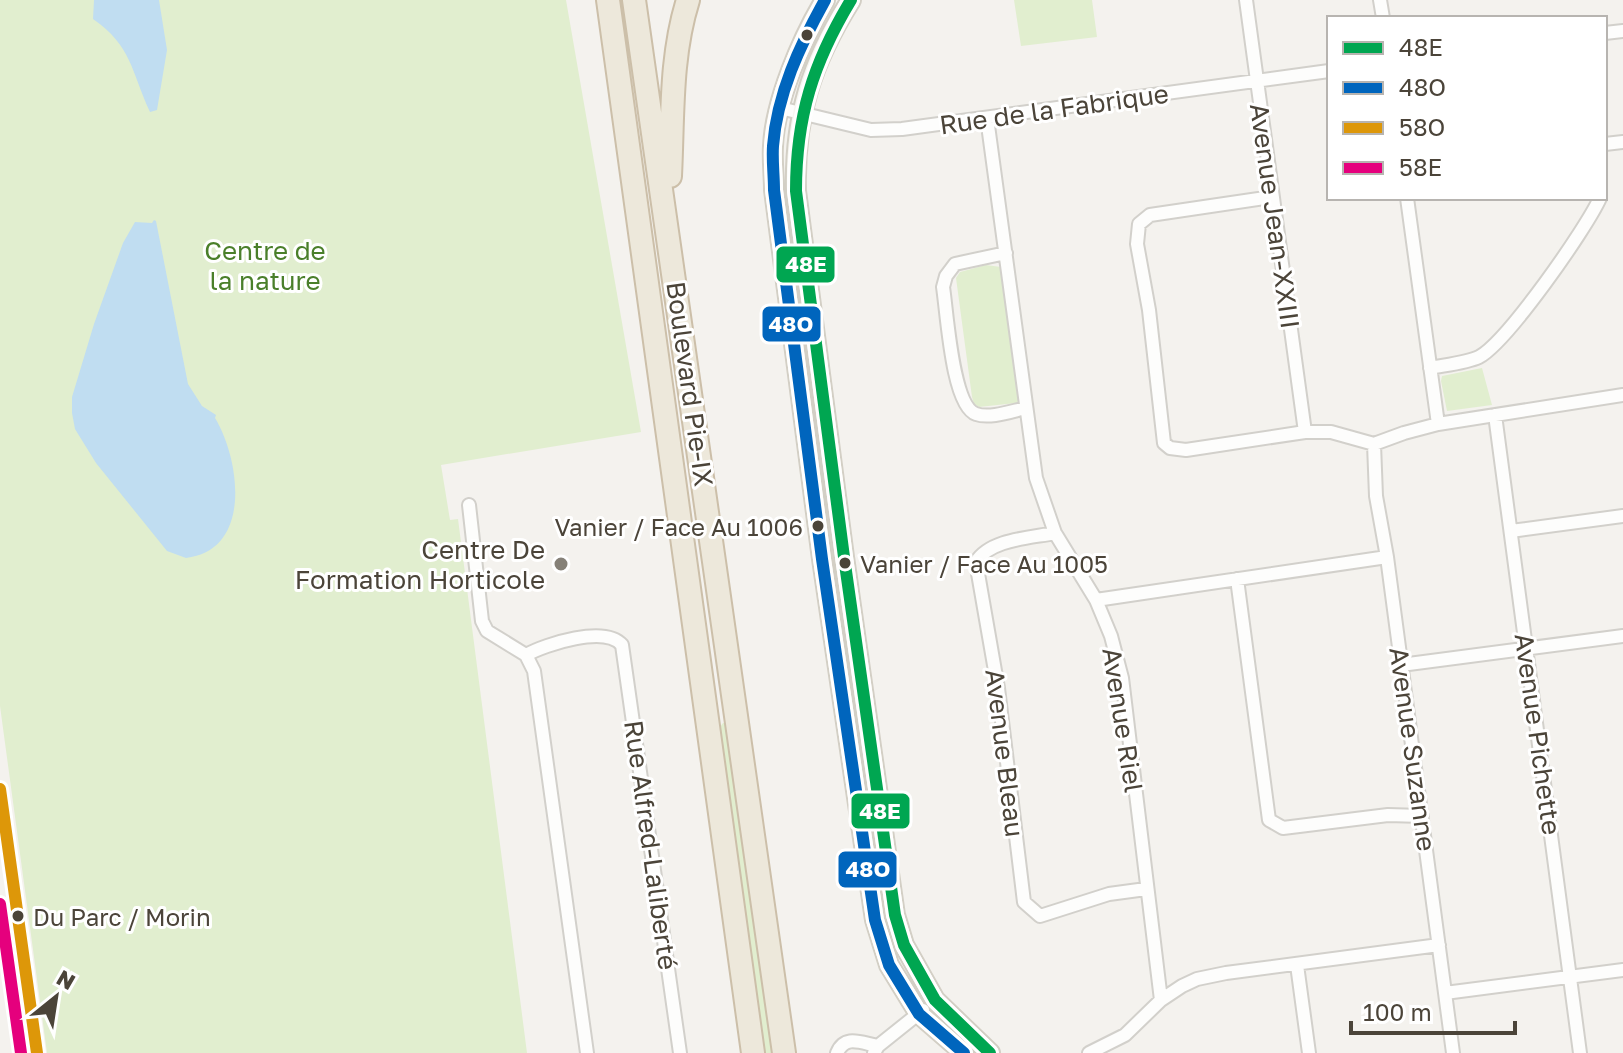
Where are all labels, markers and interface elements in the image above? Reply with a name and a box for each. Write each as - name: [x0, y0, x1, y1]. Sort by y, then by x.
- legend: [1327, 16, 1607, 200]
- unlabelled marker: [799, 27, 815, 43]
- text: 48E: [1399, 32, 1443, 61]
- text: 48O: [1399, 72, 1446, 101]
- street label: Rue de la Fabrique: [937, 78, 1171, 140]
- street label: Avenue Jean-XXIII: [1244, 101, 1306, 331]
- text: 58O: [1399, 112, 1445, 141]
- text: 58E: [1399, 152, 1442, 181]
- park label: Centre de la nature: [204, 235, 326, 296]
- line badge: 48E: [775, 245, 836, 284]
- text: 48E: [785, 250, 827, 277]
- street label: Boulevard Pie-IX: [660, 280, 720, 488]
- line badge: 48O: [761, 305, 822, 343]
- text: 48O: [769, 310, 813, 337]
- place label: Vanier / Face Au 1006: [554, 512, 803, 541]
- marker: Vanier / Face Au 1006: [810, 518, 826, 534]
- place label: Centre De Formation Horticole: [295, 534, 545, 595]
- place label: Vanier / Face Au 1005: [860, 549, 1108, 578]
- marker: Centre De Formation Horticole: [552, 555, 570, 573]
- marker: Vanier / Face Au 1005: [837, 555, 853, 571]
- street label: Avenue Pichette: [1509, 631, 1567, 837]
- street label: Avenue Riel: [1096, 645, 1150, 795]
- street label: Avenue Suzanne: [1383, 645, 1443, 853]
- street label: Avenue Bleau: [979, 667, 1031, 839]
- street label: Rue Alfred-Laliberté: [618, 718, 684, 972]
- line badge: 48E: [850, 792, 911, 830]
- text: 48E: [859, 797, 901, 824]
- line badge: 48O: [837, 850, 898, 889]
- text: 48O: [846, 855, 890, 882]
- place label: Du Parc / Morin: [33, 902, 211, 931]
- marker: Du Parc / Morin: [10, 908, 26, 924]
- north arrow: [16, 957, 96, 1037]
- text: N: [52, 963, 80, 995]
- scale bar: [1351, 985, 1515, 1035]
- text: 100 m: [1363, 997, 1432, 1026]

